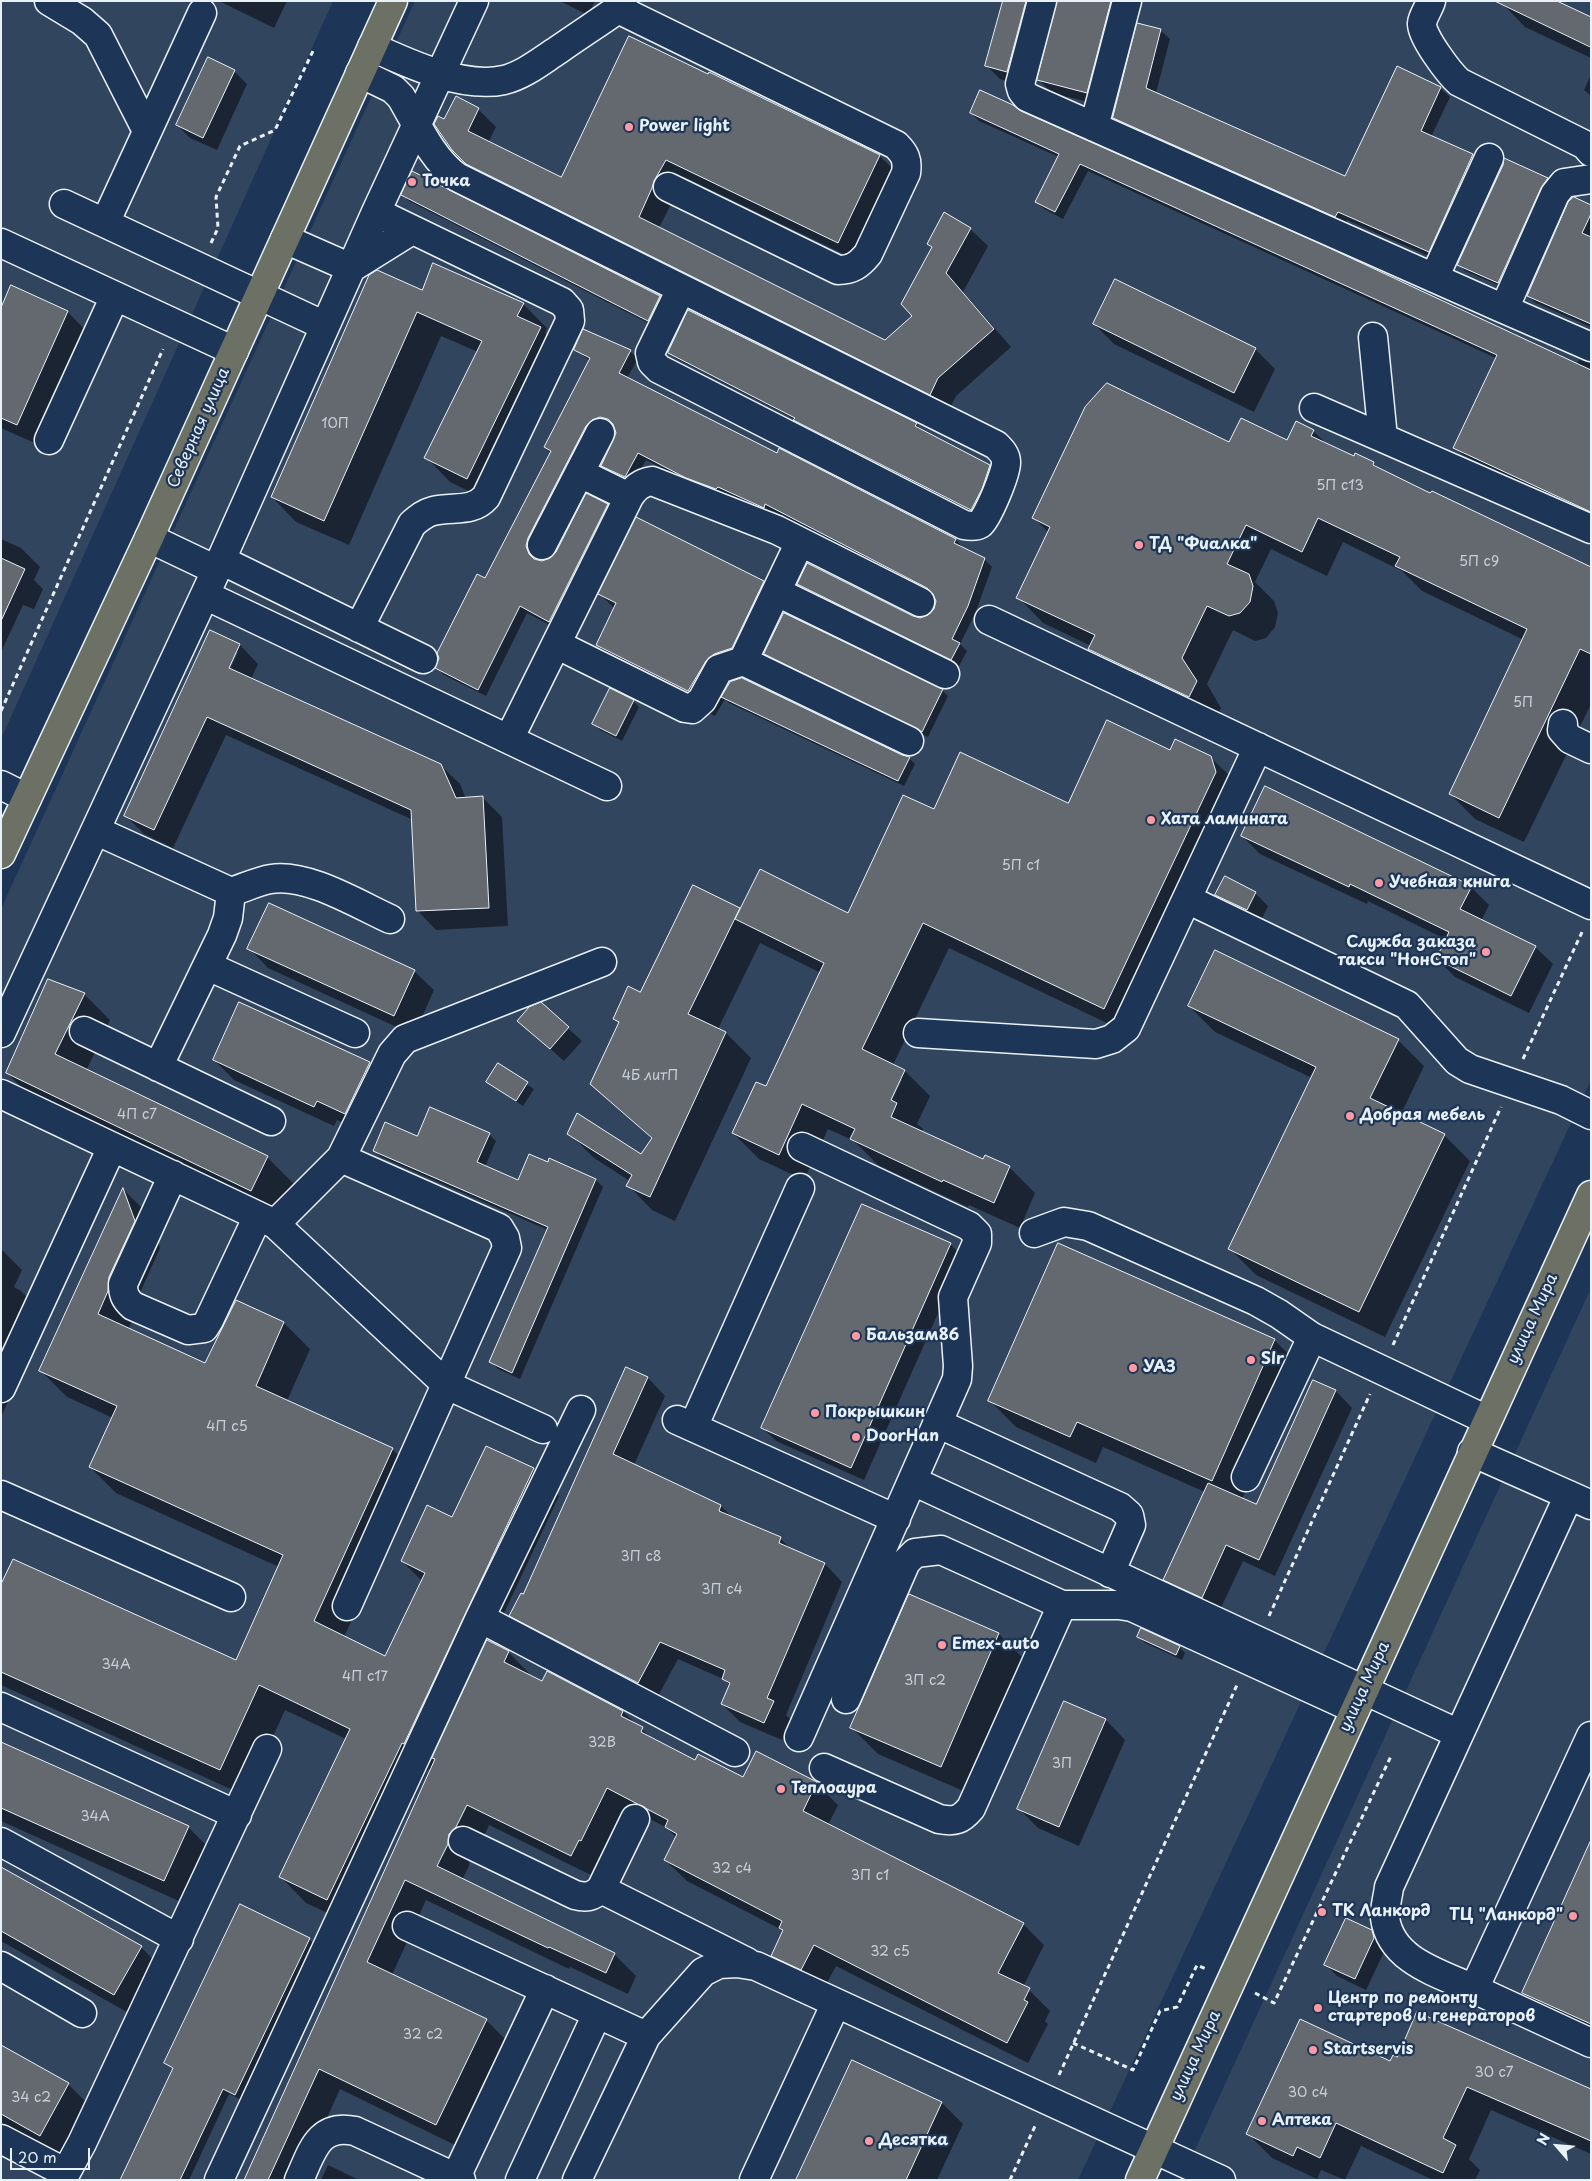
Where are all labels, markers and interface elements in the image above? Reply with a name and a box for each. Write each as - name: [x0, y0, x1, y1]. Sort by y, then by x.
- place label: Power light: [639, 117, 730, 137]
- marker: Power light: [623, 121, 635, 133]
- place label: Точка: [422, 172, 470, 192]
- marker: Точка: [406, 176, 418, 188]
- street label: Северная улица: [164, 365, 234, 491]
- house number: 10П: [321, 416, 349, 432]
- house number: 5П с13: [1316, 478, 1364, 494]
- place label: ТД "Фиалка": [1149, 535, 1257, 555]
- marker: ТД "Фиалка": [1133, 539, 1145, 551]
- house number: 5П с9: [1459, 554, 1499, 570]
- house number: 5П: [1513, 695, 1533, 711]
- place label: Хата ламината: [1161, 810, 1288, 830]
- marker: Хата ламината: [1145, 814, 1157, 826]
- house number: 5П с1: [1002, 858, 1040, 874]
- place label: Учебная книга: [1389, 873, 1511, 893]
- marker: Учебная книга: [1373, 877, 1385, 889]
- place label: Служба заказа такси "НонСтоп": [1337, 933, 1476, 971]
- marker: Служба заказа такси "НонСтоп": [1480, 946, 1492, 958]
- house number: 4Б литП: [622, 1068, 678, 1084]
- place label: Добрая мебель: [1360, 1106, 1485, 1126]
- house number: 4П с7: [117, 1107, 157, 1123]
- marker: Добрая мебель: [1344, 1110, 1356, 1122]
- street label: улица Мира: [1504, 1271, 1562, 1367]
- place label: Бальзам86: [866, 1326, 959, 1346]
- marker: Бальзам86: [850, 1330, 862, 1342]
- place label: Slr: [1261, 1350, 1284, 1370]
- marker: Slr: [1245, 1354, 1257, 1366]
- place label: УАЗ: [1143, 1358, 1176, 1378]
- marker: УАЗ: [1127, 1362, 1139, 1374]
- place label: Покрышкин: [825, 1403, 925, 1423]
- marker: Покрышкин: [809, 1407, 821, 1419]
- house number: 4П с5: [206, 1419, 248, 1435]
- place label: DoorHan: [866, 1427, 939, 1447]
- marker: DoorHan: [850, 1431, 862, 1443]
- house number: 3П с8: [620, 1549, 662, 1565]
- house number: 3П с4: [701, 1582, 743, 1598]
- place label: Emex-auto: [952, 1635, 1039, 1655]
- marker: Emex-auto: [936, 1639, 948, 1651]
- street label: улица Мира: [1336, 1639, 1394, 1735]
- house number: 34А: [101, 1657, 131, 1673]
- house number: 4П с17: [342, 1669, 388, 1685]
- house number: 3П с2: [904, 1673, 946, 1689]
- house number: 32В: [588, 1735, 616, 1751]
- house number: 3П: [1052, 1756, 1072, 1772]
- place label: Теплоаура: [791, 1779, 877, 1799]
- marker: Теплоаура: [775, 1783, 787, 1795]
- house number: 34А: [80, 1809, 110, 1825]
- house number: 32 с4: [712, 1861, 752, 1877]
- house number: 3П с1: [851, 1868, 889, 1884]
- place label: ТК Ланкорд: [1332, 1902, 1430, 1922]
- marker: ТК Ланкорд: [1316, 1906, 1328, 1918]
- place label: ТЦ "Ланкорд": [1449, 1906, 1563, 1926]
- marker: ТЦ "Ланкорд": [1567, 1910, 1579, 1922]
- house number: 32 с5: [870, 1944, 910, 1960]
- place label: Центр по ремонту стартеров и генераторов: [1328, 1989, 1535, 2027]
- marker: Центр по ремонту стартеров и генераторов: [1312, 2002, 1324, 2014]
- street label: улица Мира: [1167, 2008, 1225, 2104]
- house number: 32 с2: [403, 2027, 443, 2043]
- place label: Startservis: [1323, 2040, 1413, 2060]
- marker: Startservis: [1307, 2044, 1319, 2056]
- house number: 30 с7: [1474, 2065, 1514, 2081]
- house number: 30 с4: [1288, 2085, 1328, 2101]
- house number: 34 с2: [11, 2090, 51, 2106]
- place label: Аптека: [1272, 2111, 1332, 2131]
- marker: Аптека: [1256, 2115, 1268, 2127]
- north arrow: [1532, 2121, 1582, 2171]
- text: N: [1531, 2129, 1555, 2149]
- place label: Десятка: [879, 2131, 948, 2151]
- marker: Десятка: [863, 2135, 875, 2147]
- scale bar: [12, 2138, 92, 2170]
- text: 20 m: [18, 2145, 57, 2168]

